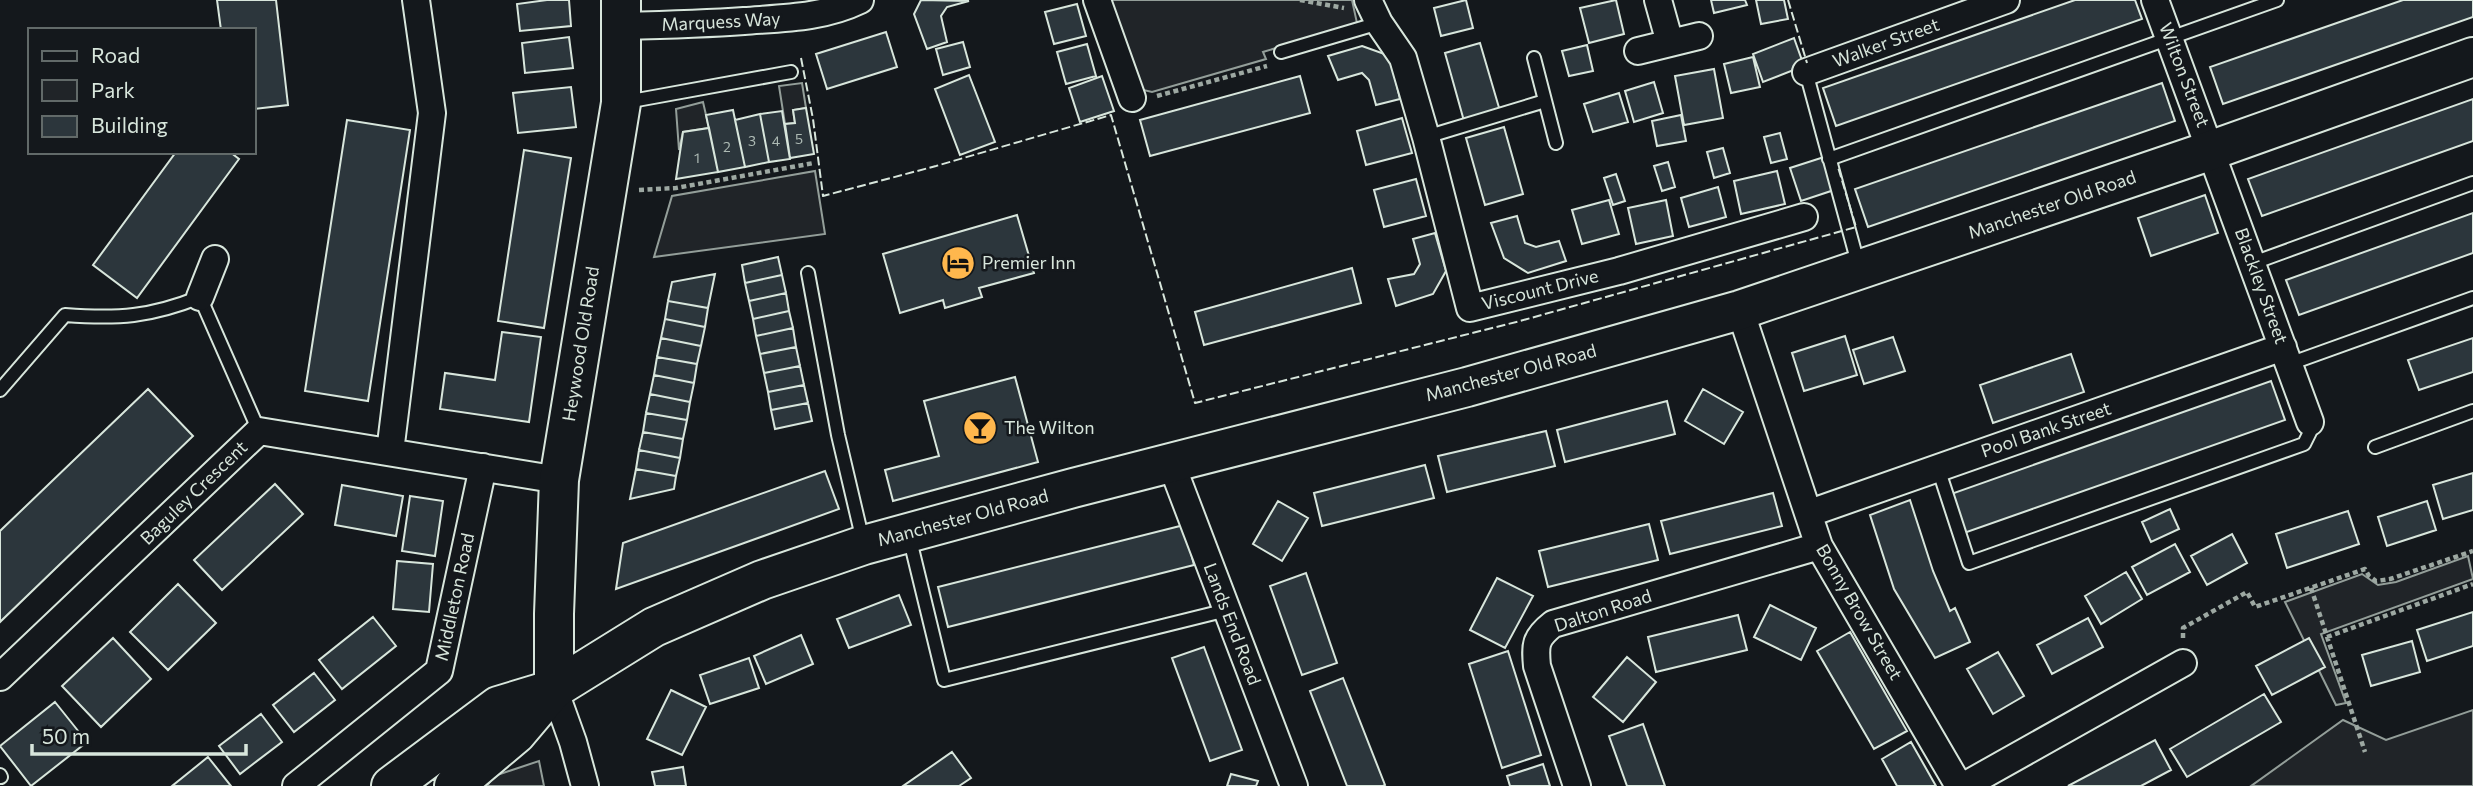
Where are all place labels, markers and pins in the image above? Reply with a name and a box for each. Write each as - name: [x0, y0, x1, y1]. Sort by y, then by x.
- hotel icon: Premier Inn: [939, 244, 977, 282]
- place label: Premier Inn: [982, 251, 1076, 273]
- bar icon: The Wilton: [961, 409, 999, 447]
- place label: The Wilton: [1004, 416, 1095, 438]

